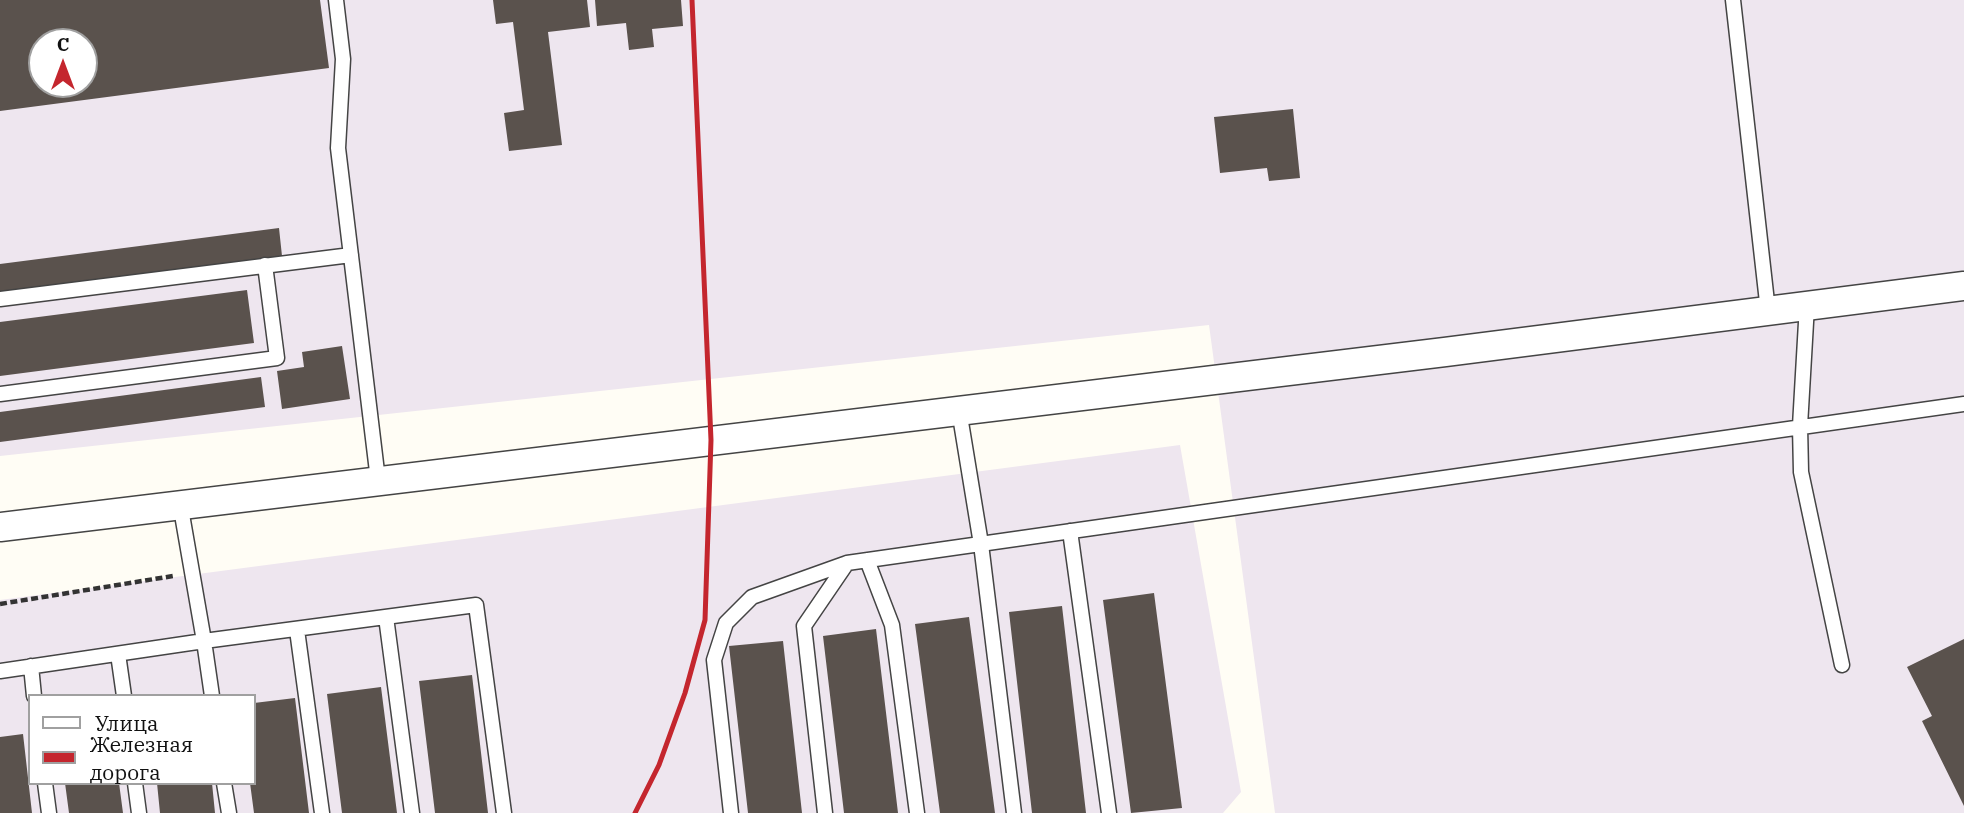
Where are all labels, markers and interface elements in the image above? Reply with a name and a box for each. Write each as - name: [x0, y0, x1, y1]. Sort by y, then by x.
- north arrow: [28, 28, 98, 98]
- text: С: [57, 32, 69, 56]
- legend: [28, 694, 256, 785]
- text: Улица: [95, 709, 159, 737]
- text: Железная дорога: [90, 730, 193, 786]

